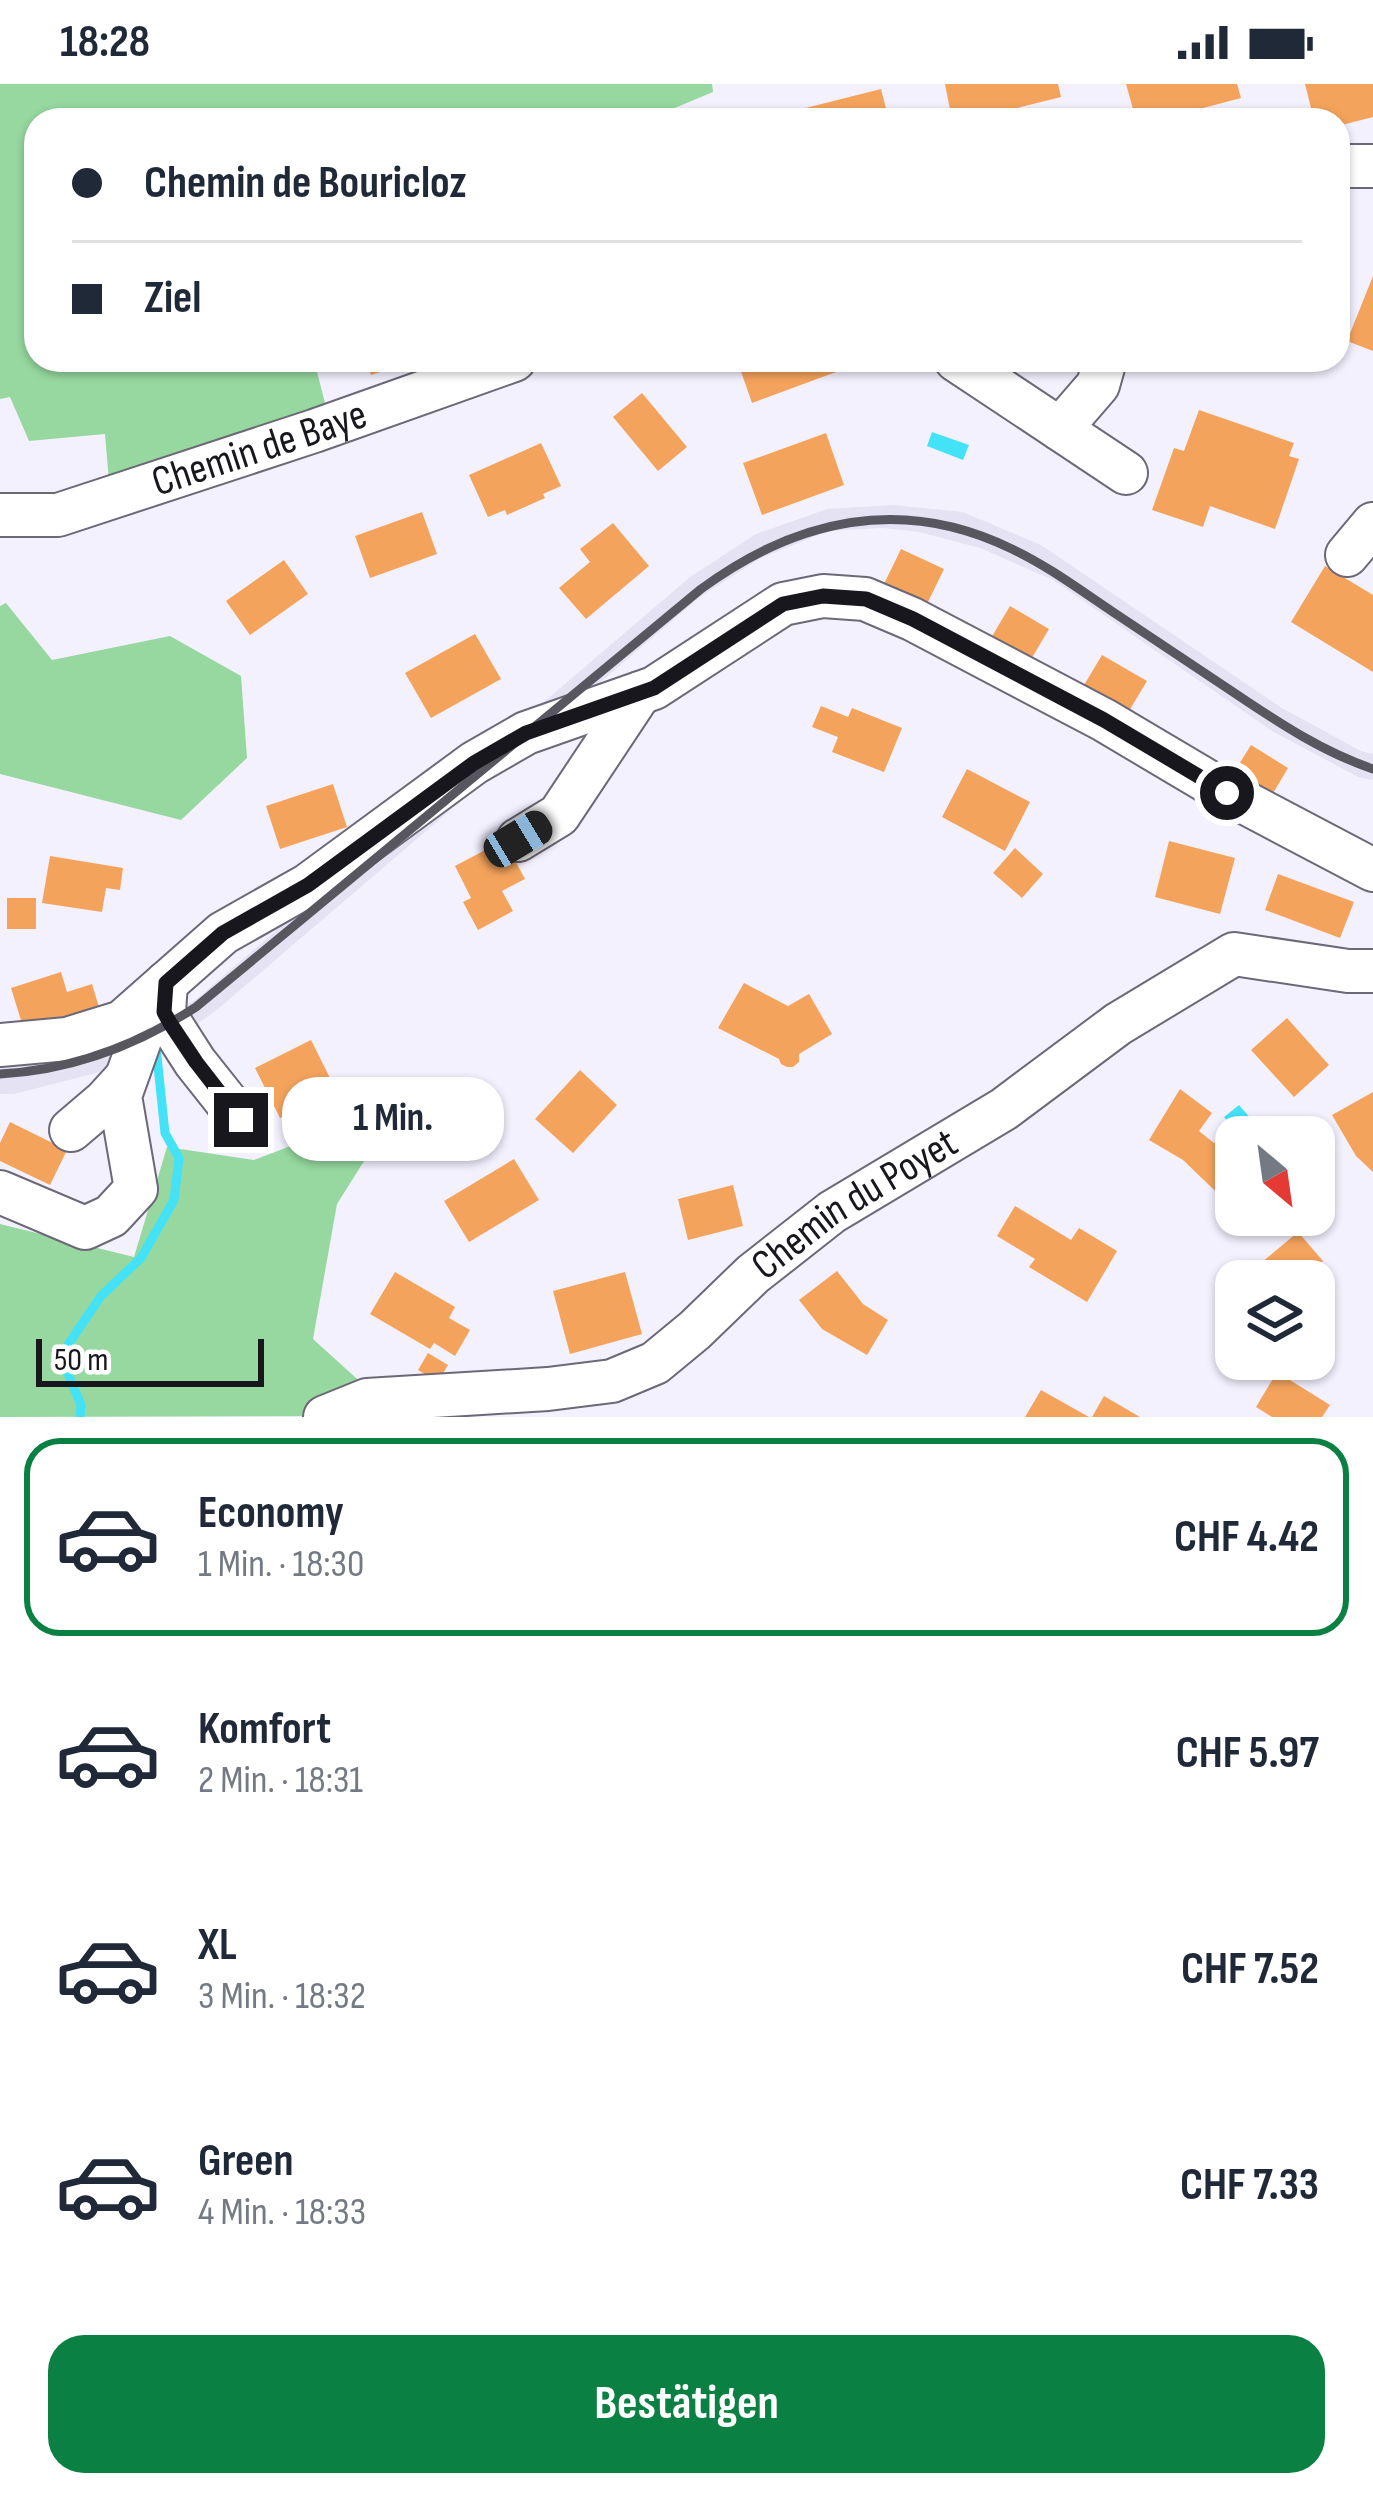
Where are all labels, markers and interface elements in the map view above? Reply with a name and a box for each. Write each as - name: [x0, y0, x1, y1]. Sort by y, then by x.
- text: 18:28: [60, 15, 150, 70]
- text: Chemin de Bouricloz: [144, 156, 467, 211]
- text: Ziel: [144, 271, 201, 326]
- street label: Chemin de Baye: [145, 389, 374, 508]
- route start: [1200, 766, 1254, 820]
- car: [478, 805, 558, 873]
- callout: 1 Min.: [283, 1078, 505, 1162]
- route end: [214, 1093, 268, 1147]
- text: 1 Min.: [353, 1095, 433, 1142]
- north arrow: [1215, 1116, 1335, 1236]
- map controls: [1215, 1116, 1335, 1380]
- street label: Chemin du Poyet: [741, 1117, 967, 1291]
- button: layers: [1215, 1260, 1335, 1380]
- scale bar: [36, 1333, 264, 1386]
- text: 50 m: [54, 1340, 108, 1380]
- icon: car: [54, 1483, 162, 1591]
- text: Economy: [198, 1486, 344, 1541]
- text: CHF 4.42: [1174, 1510, 1319, 1565]
- text: 1 Min. · 18:30: [198, 1541, 364, 1588]
- icon: car: [54, 1699, 162, 1807]
- text: Komfort: [198, 1702, 331, 1757]
- text: CHF 5.97: [1176, 1726, 1319, 1781]
- text: 2 Min. · 18:31: [198, 1757, 363, 1804]
- icon: car: [54, 1915, 162, 2023]
- text: XL: [198, 1918, 237, 1973]
- text: CHF 7.52: [1181, 1942, 1319, 1997]
- text: 3 Min. · 18:32: [198, 1973, 366, 2020]
- icon: car: [54, 2131, 162, 2239]
- text: Green: [198, 2134, 294, 2189]
- text: CHF 7.33: [1180, 2158, 1319, 2213]
- text: 4 Min. · 18:33: [198, 2189, 366, 2236]
- button: Bestätigen: [48, 2335, 1325, 2473]

